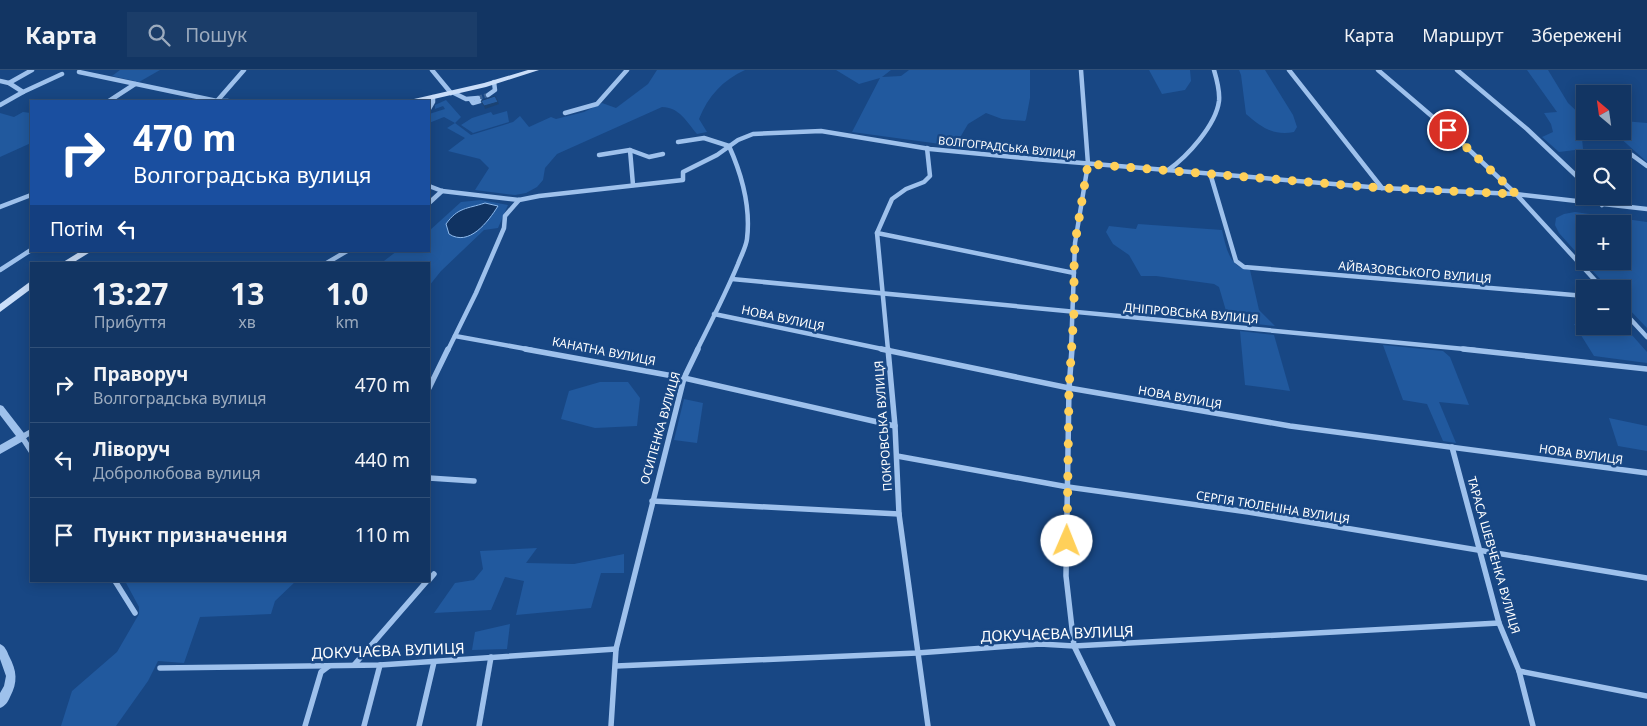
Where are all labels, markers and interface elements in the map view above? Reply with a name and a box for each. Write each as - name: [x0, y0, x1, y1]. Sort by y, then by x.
- search box: [127, 12, 477, 57]
- text: Карта: [25, 18, 97, 51]
- icon: search: [145, 21, 173, 49]
- text: Пошук: [185, 22, 247, 48]
- text: Карта: [1344, 23, 1394, 47]
- text: Маршрут: [1422, 23, 1504, 47]
- text: Збережені: [1532, 23, 1622, 47]
- north arrow: [1576, 85, 1631, 140]
- map controls: [1576, 85, 1631, 335]
- pin: [1427, 109, 1469, 151]
- text: 470 m: [133, 114, 236, 161]
- icon: arrive: [1434, 116, 1462, 144]
- icon: right: [50, 120, 115, 185]
- street label: ВОЛГОГРАДСЬКА ВУЛИЦЯ: [938, 132, 1076, 162]
- button: search: [1576, 150, 1631, 205]
- text: Волгоградська вулиця: [133, 159, 371, 189]
- icon: left: [113, 215, 141, 243]
- button: +: [1576, 215, 1631, 270]
- text: Потім: [50, 216, 103, 242]
- street label: АЙВАЗОВСЬКОГО ВУЛИЦЯ: [1338, 257, 1492, 287]
- text: 13:27: [91, 273, 169, 314]
- text: 13: [230, 273, 264, 314]
- text: 1.0: [326, 273, 369, 314]
- button: −: [1576, 280, 1631, 335]
- street label: ДНІПРОВСЬКА ВУЛИЦЯ: [1123, 299, 1259, 327]
- street label: НОВА ВУЛИЦЯ: [740, 301, 826, 335]
- text: Прибуття: [94, 311, 166, 333]
- text: хв: [239, 311, 256, 333]
- text: km: [335, 311, 359, 333]
- street label: КАНАТНА ВУЛИЦЯ: [551, 333, 657, 369]
- street label: ПОКРОВСЬКА ВУЛИЦЯ: [870, 360, 896, 492]
- text: Праворуч: [93, 361, 188, 387]
- street label: ОСИПЕНКА ВУЛИЦЯ: [636, 370, 684, 486]
- icon: right: [50, 371, 78, 399]
- text: 470 m: [355, 372, 410, 398]
- street label: НОВА ВУЛИЦЯ: [1137, 381, 1223, 413]
- text: Волгоградська вулиця: [93, 387, 266, 409]
- text: Ліворуч: [93, 436, 170, 462]
- street label: НОВА ВУЛИЦЯ: [1538, 440, 1624, 468]
- icon: left: [50, 446, 78, 474]
- text: 440 m: [355, 447, 410, 473]
- text: Добролюбова вулиця: [93, 462, 261, 484]
- street label: ТАРАСА ШЕВЧЕНКА ВУЛИЦЯ: [1463, 474, 1525, 636]
- street label: СЕРГІЯ ТЮЛЕНІНА ВУЛИЦЯ: [1195, 486, 1351, 528]
- position arrow: [1040, 514, 1092, 566]
- icon: arrive: [50, 521, 78, 549]
- text: Пункт призначення: [93, 522, 287, 548]
- text: 110 m: [355, 522, 410, 548]
- street label: ДОКУЧАЄВА ВУЛИЦЯ: [980, 620, 1134, 646]
- street label: ДОКУЧАЄВА ВУЛИЦЯ: [311, 637, 465, 663]

